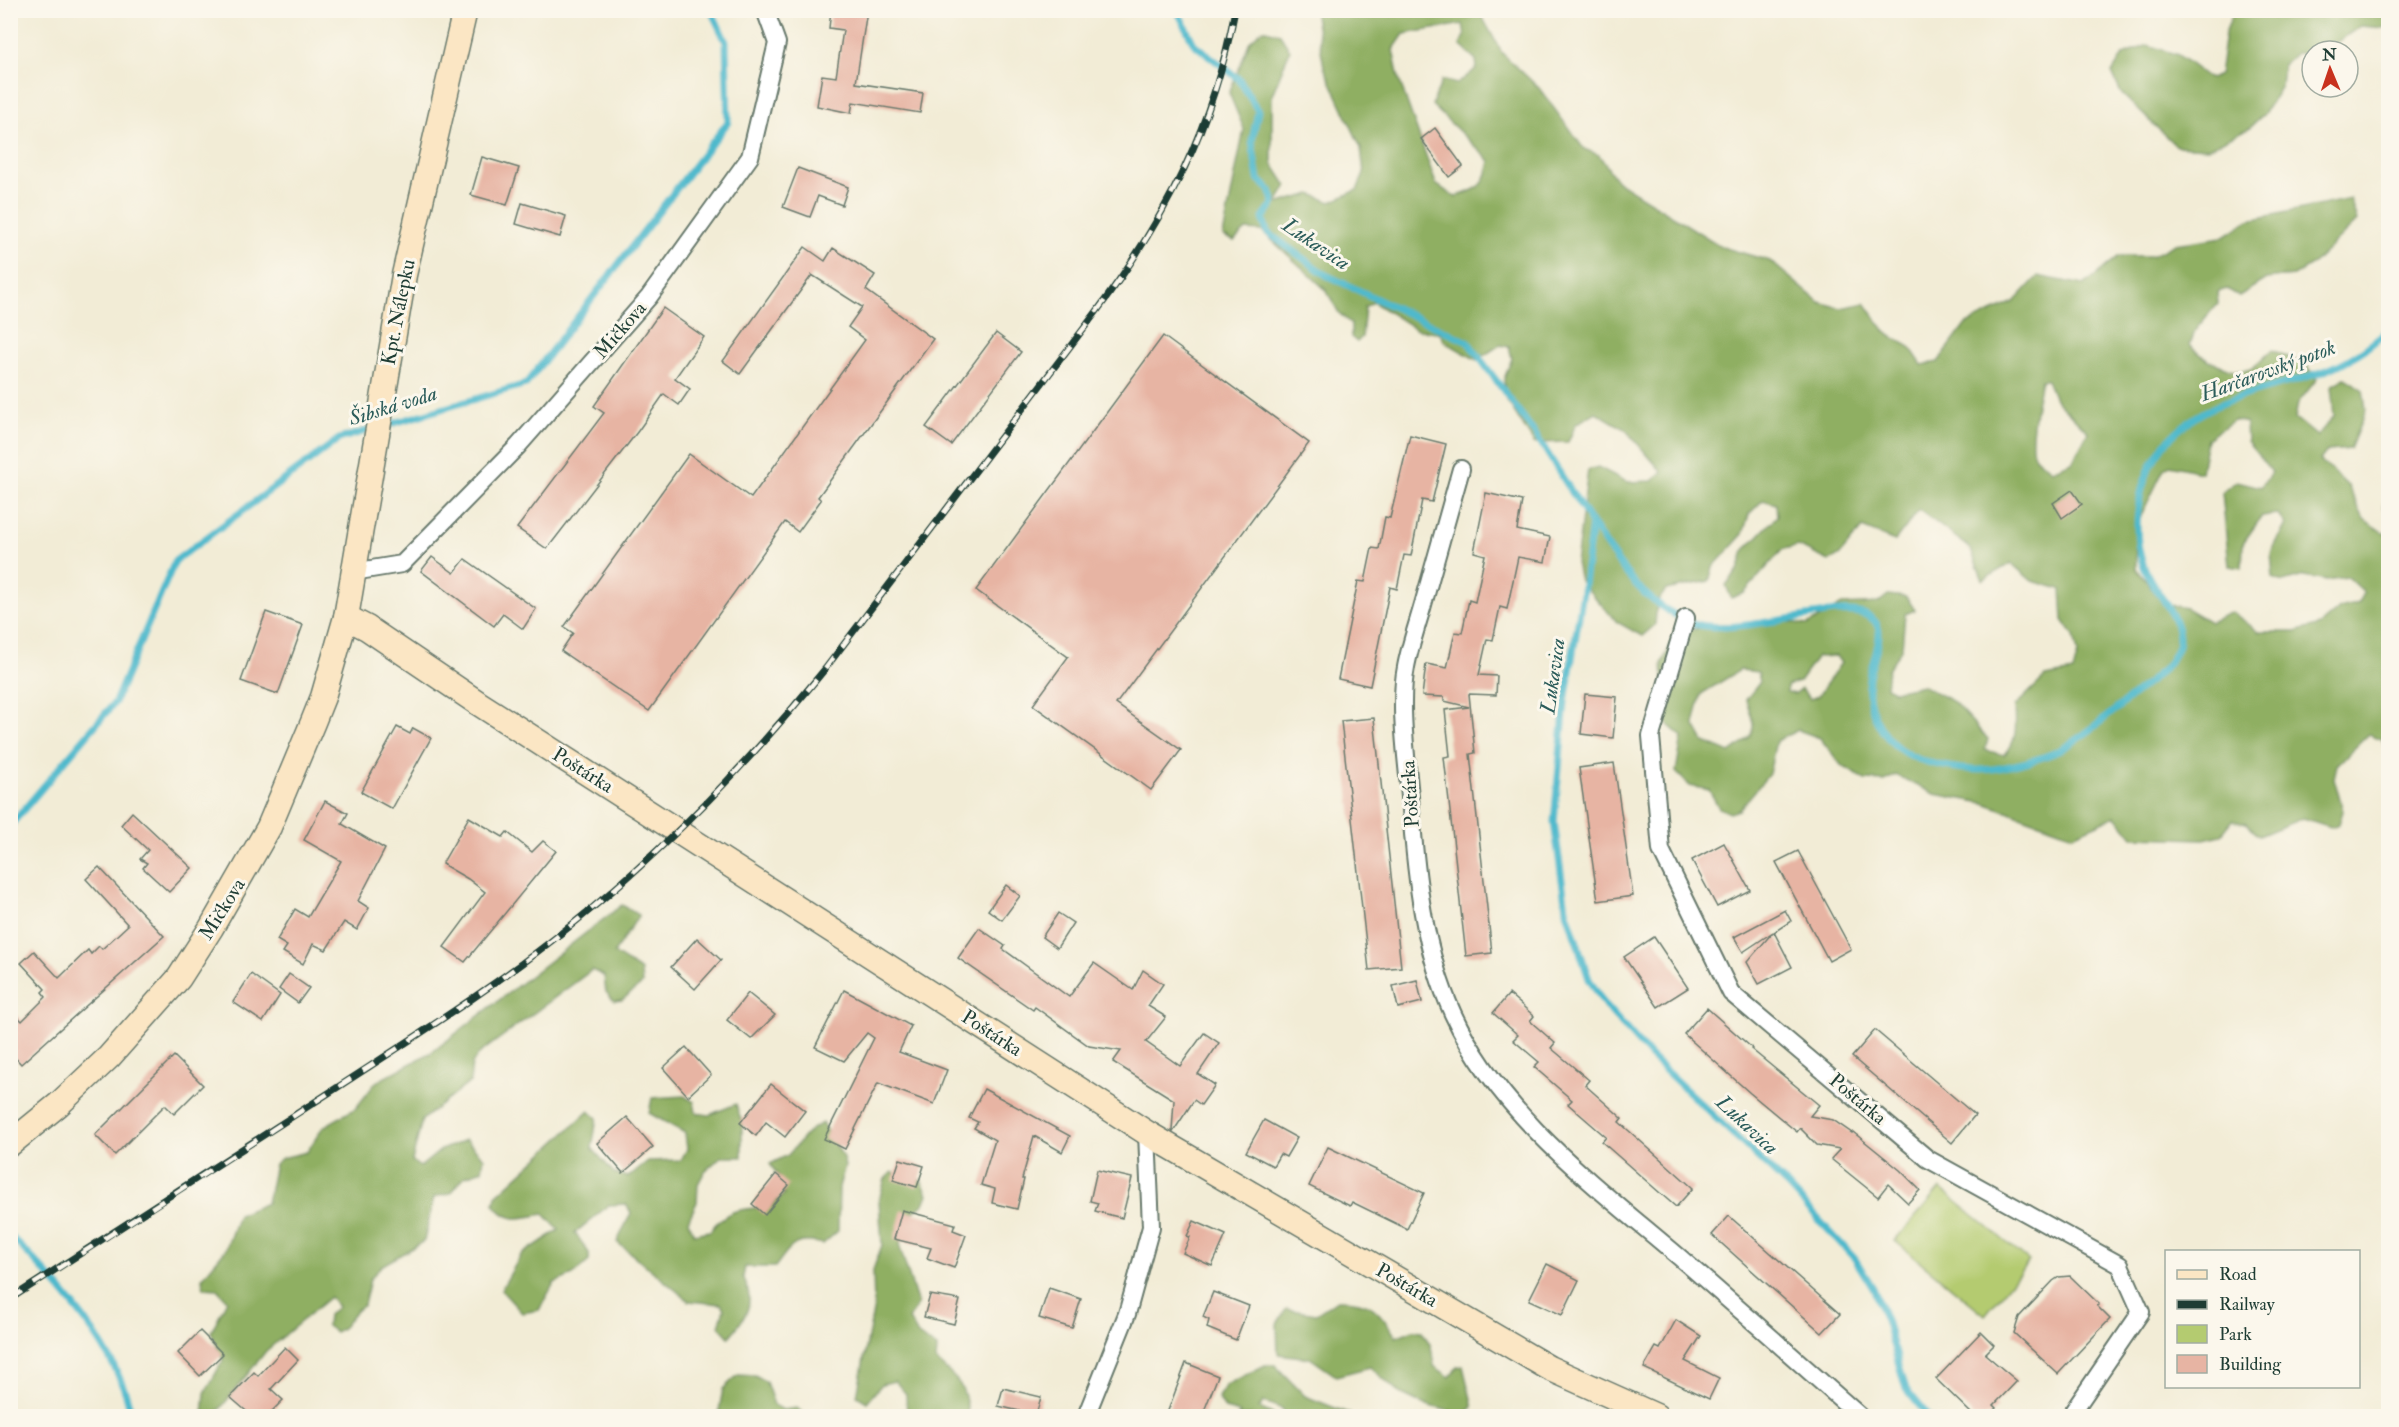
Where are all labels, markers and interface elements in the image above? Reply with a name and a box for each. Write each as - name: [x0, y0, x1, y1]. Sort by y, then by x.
- north arrow: [2300, 39, 2360, 99]
- text: N: [2321, 45, 2338, 65]
- water label: Lukavica: [1276, 211, 1355, 277]
- street label: Kpt. Nálepku: [375, 257, 422, 367]
- street label: Mičkova: [588, 296, 652, 364]
- water label: Harčarovský potok: [2196, 334, 2339, 408]
- water label: Šibská voda: [345, 380, 441, 432]
- water label: Lukavica: [1534, 636, 1572, 716]
- street label: Poštárka: [548, 742, 619, 799]
- street label: Poštárka: [1395, 759, 1425, 828]
- street label: Mičkova: [193, 873, 251, 944]
- street label: Poštárka: [957, 1004, 1028, 1062]
- street label: Poštárka: [1824, 1068, 1892, 1131]
- water label: Lukavica: [1709, 1089, 1784, 1161]
- legend: [2165, 1250, 2360, 1388]
- street label: Poštárka: [1372, 1257, 1443, 1313]
- text: Road: [2219, 1263, 2257, 1286]
- text: Railway: [2219, 1293, 2276, 1316]
- text: Park: [2219, 1323, 2252, 1346]
- text: Building: [2219, 1353, 2282, 1376]

